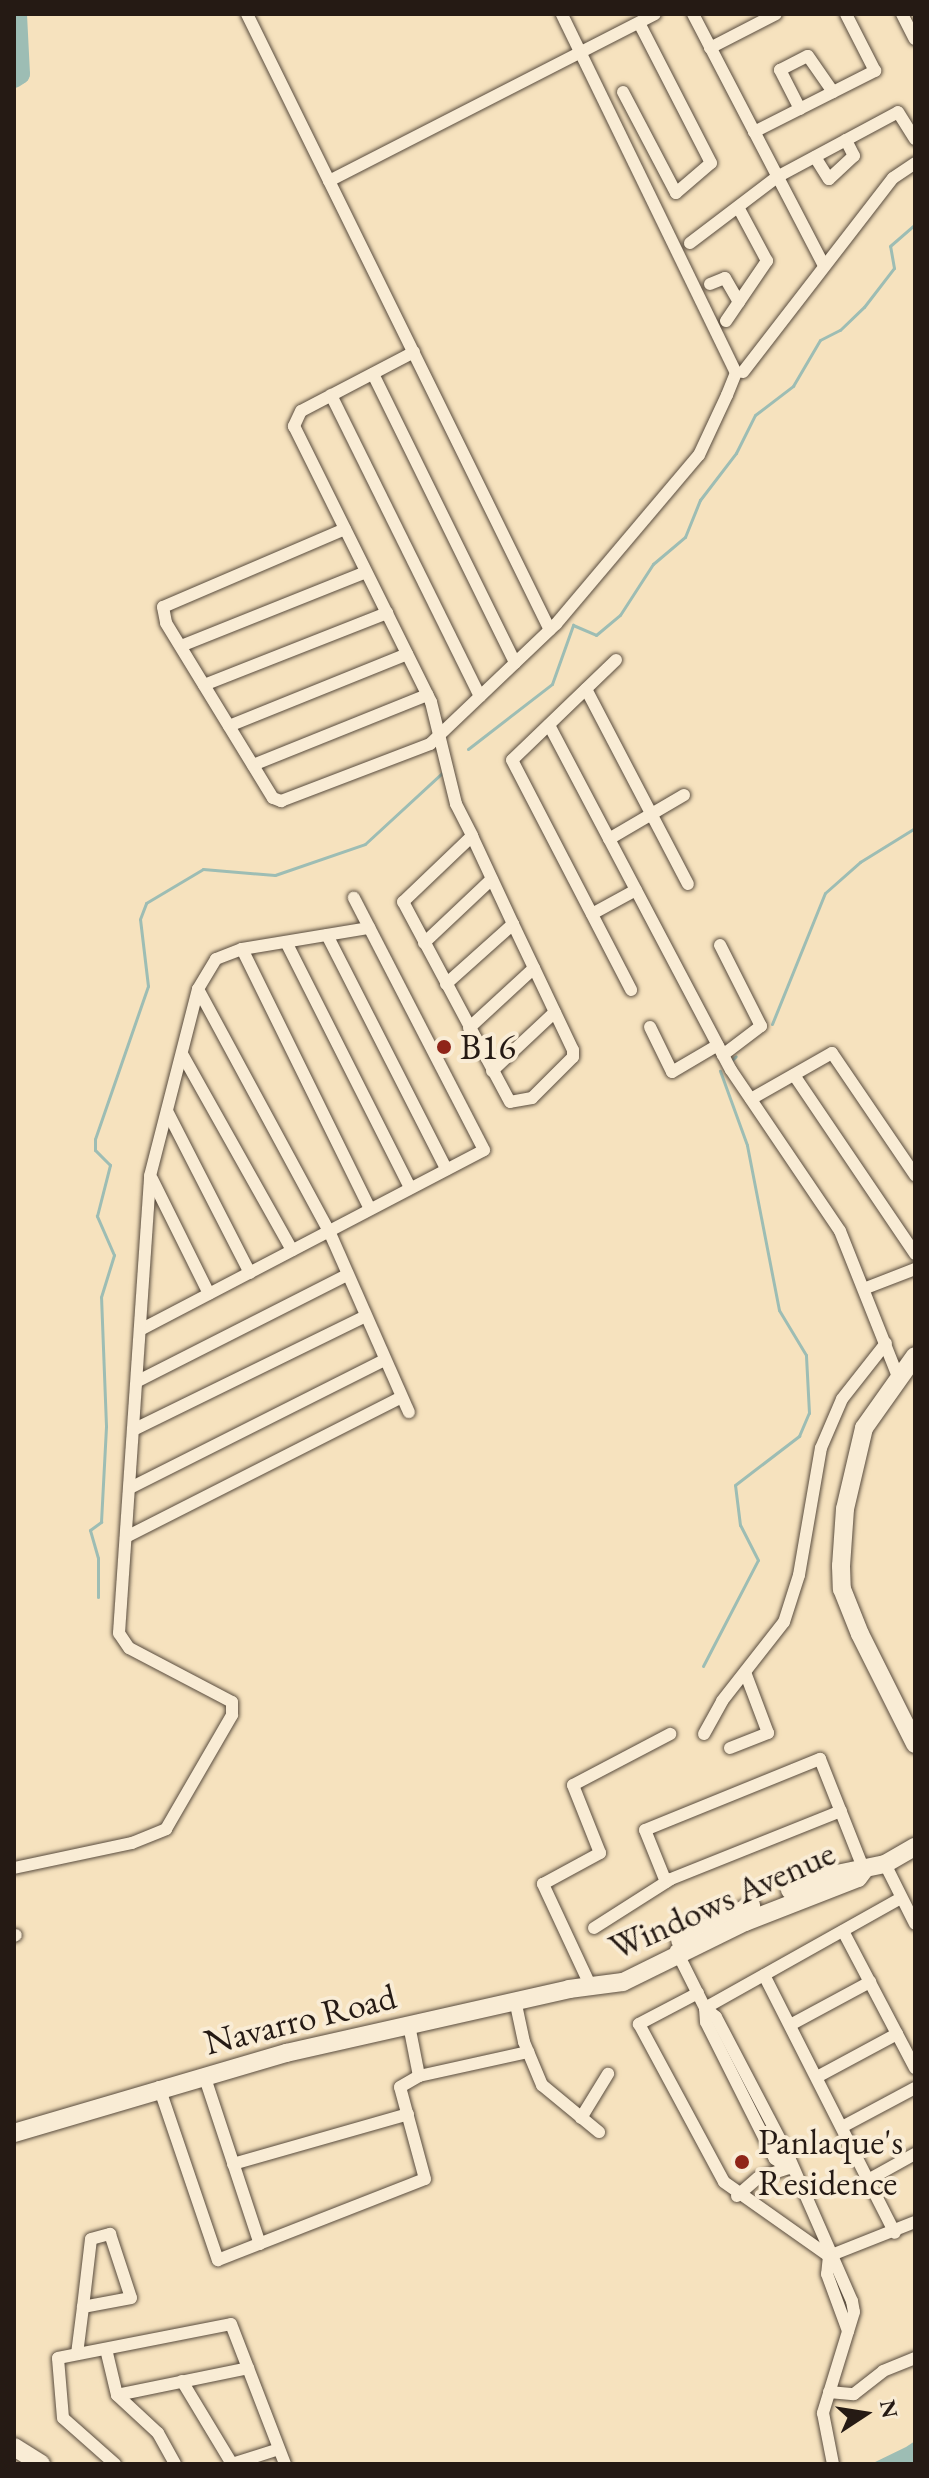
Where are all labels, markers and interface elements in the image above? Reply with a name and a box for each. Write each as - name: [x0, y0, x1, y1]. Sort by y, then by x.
- place label: B16: [460, 1025, 516, 1069]
- marker: B16: [435, 1038, 453, 1056]
- street label: Windows Avenue: [602, 1831, 842, 1969]
- street label: Navarro Road: [200, 1974, 400, 2064]
- place label: Panlaque's Residence: [758, 2119, 903, 2204]
- marker: Panlaque's Residence: [733, 2153, 751, 2171]
- north arrow: [825, 2374, 905, 2454]
- text: N: [873, 2397, 905, 2421]

